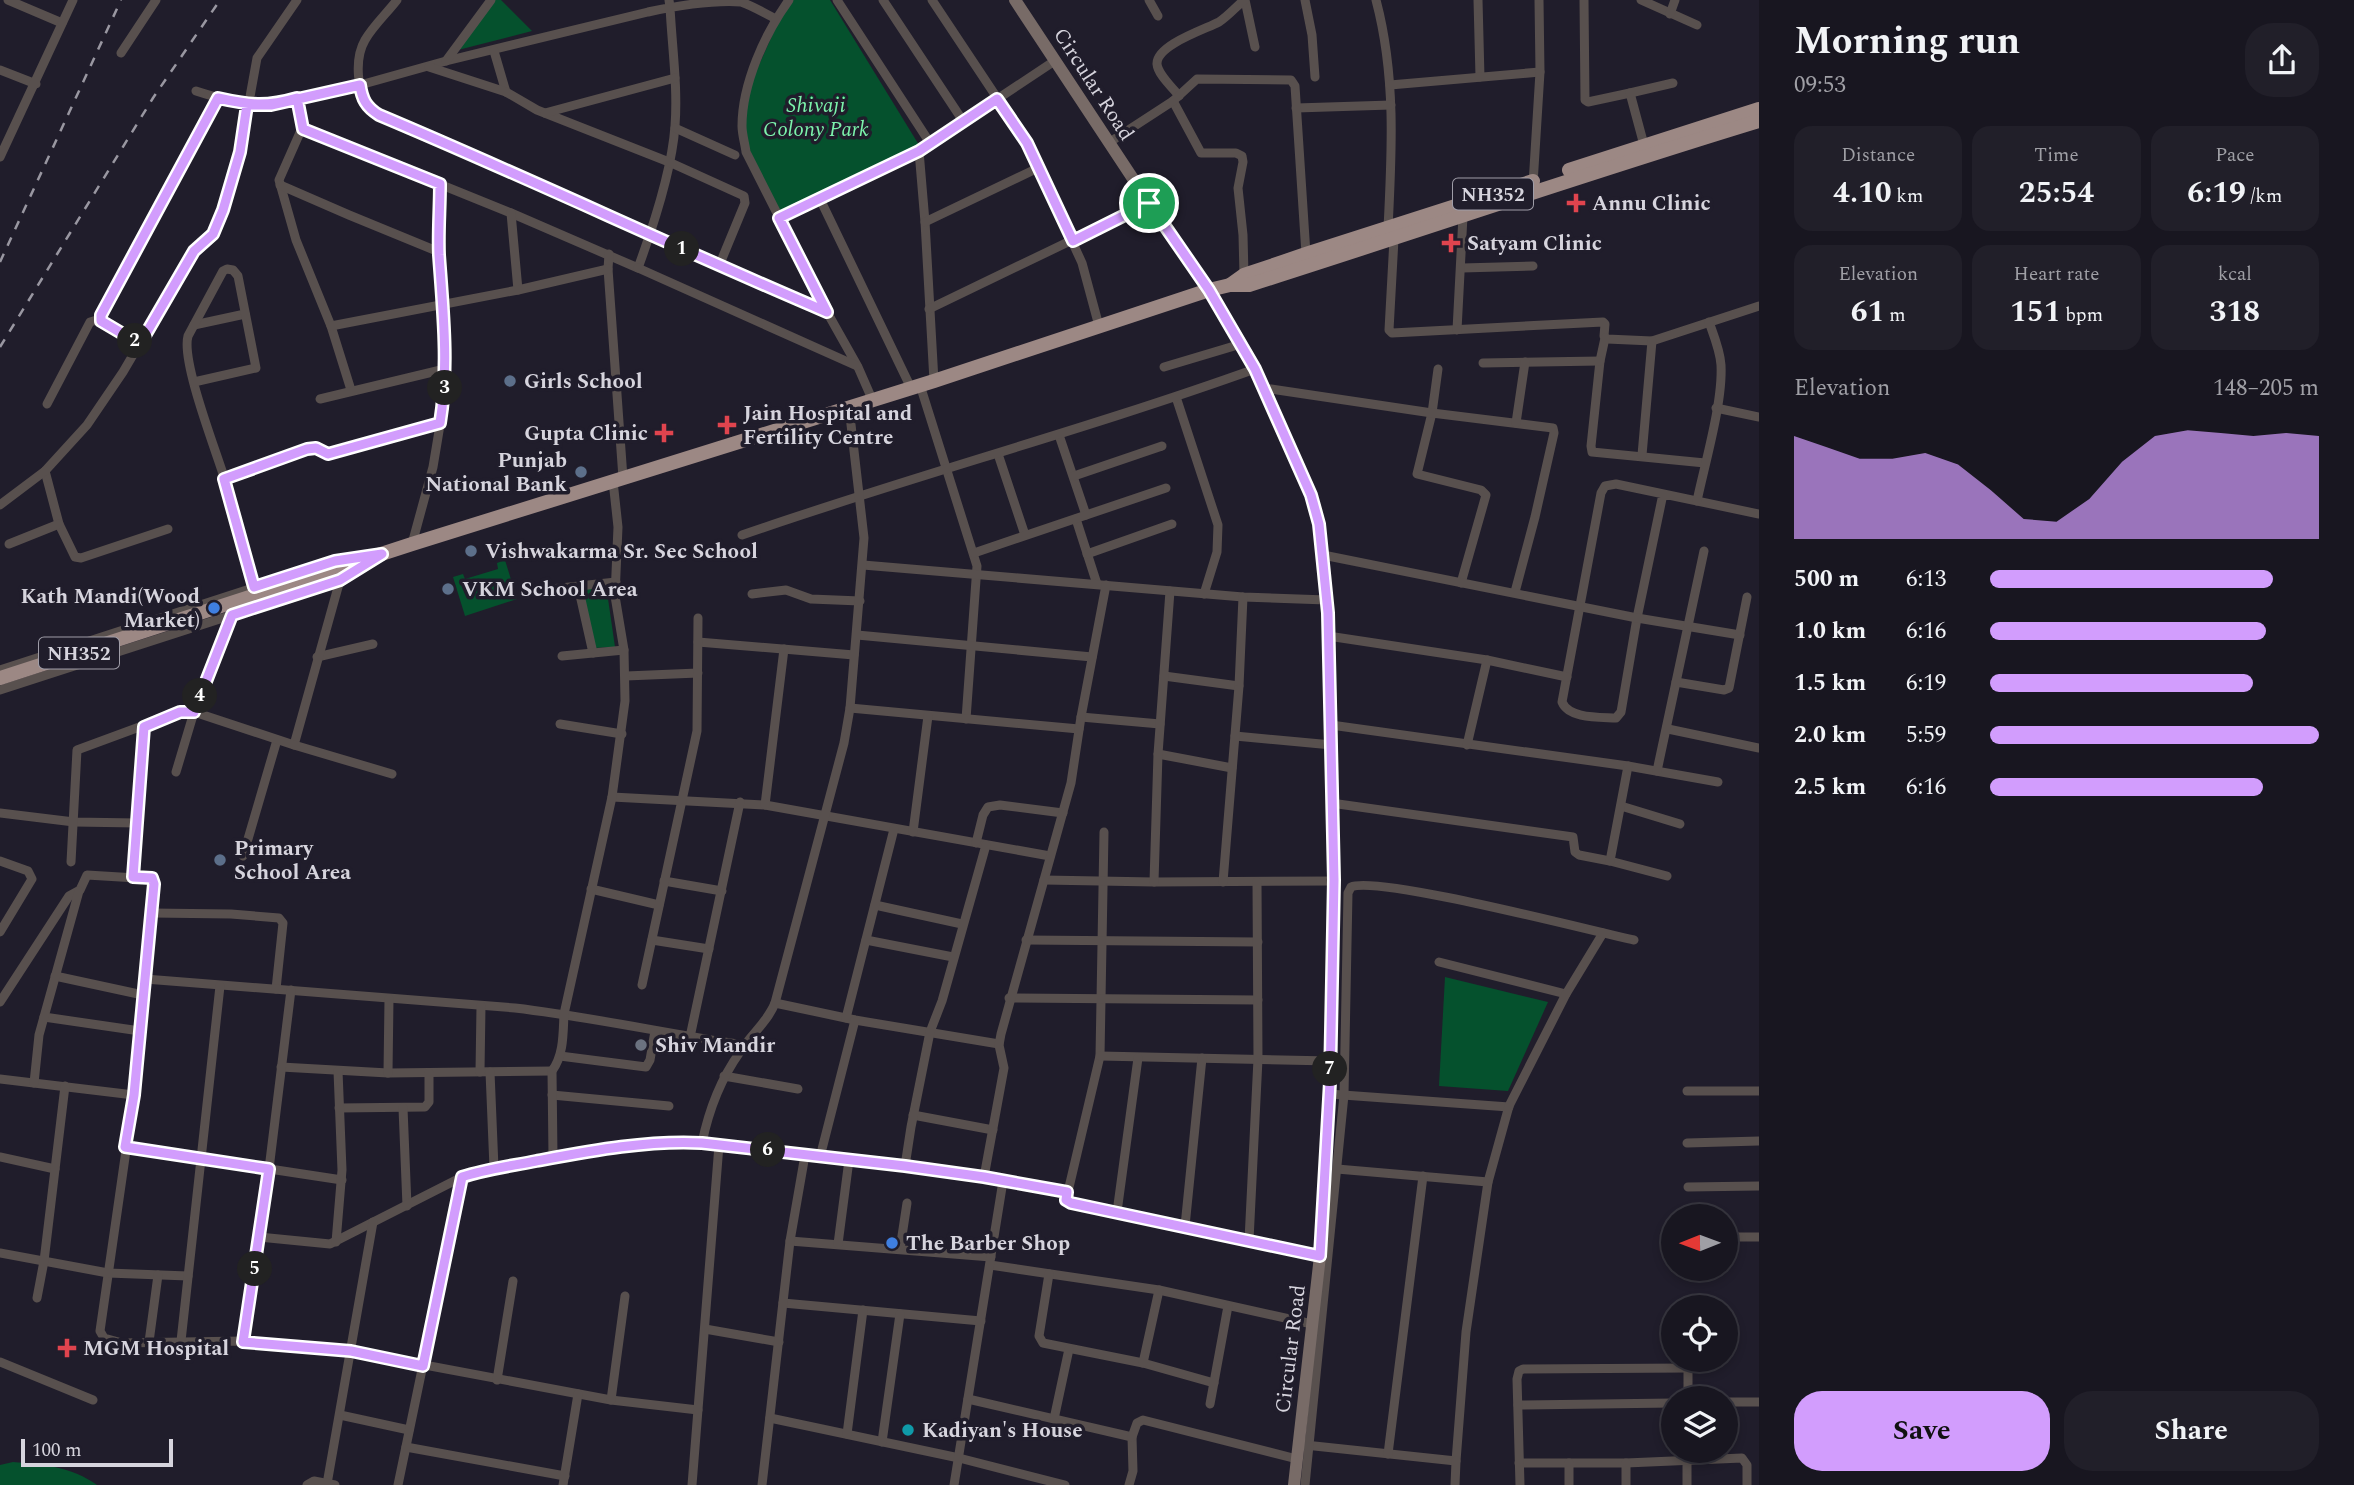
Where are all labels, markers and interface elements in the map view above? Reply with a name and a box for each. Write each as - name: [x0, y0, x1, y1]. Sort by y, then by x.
- text: Morning run: [1794, 13, 2020, 71]
- street label: Circular Road: [1045, 22, 1142, 148]
- button: share: [2245, 23, 2319, 97]
- text: 09:53: [1794, 68, 1846, 103]
- park label: Shivaji Colony Park: [763, 90, 869, 146]
- text: Distance: [1841, 141, 1915, 170]
- text: Time: [2034, 141, 2079, 170]
- text: Pace: [2215, 141, 2254, 170]
- text: 4.10: [1833, 170, 1892, 216]
- text: 25:54: [2019, 170, 2094, 216]
- text: 6:19: [2187, 170, 2246, 216]
- pin: [1119, 173, 1179, 233]
- road number: NH352: [1453, 178, 1533, 210]
- text: km: [1892, 182, 1923, 211]
- text: /km: [2246, 182, 2282, 211]
- icon: arrive: [1130, 184, 1168, 222]
- place label: Annu Clinic: [1592, 188, 1711, 220]
- marker: Annu Clinic: [1566, 193, 1586, 213]
- place label: Satyam Clinic: [1467, 228, 1602, 260]
- pin: 1: [664, 232, 700, 266]
- marker: Satyam Clinic: [1441, 233, 1461, 253]
- text: 1: [676, 234, 687, 263]
- text: Elevation: [1838, 260, 1918, 289]
- text: Heart rate: [2014, 260, 2099, 289]
- text: kcal: [2218, 260, 2252, 289]
- text: 61: [1851, 289, 1884, 335]
- text: 151: [2010, 289, 2060, 335]
- text: 318: [2210, 289, 2260, 335]
- text: m: [1884, 301, 1906, 330]
- text: bpm: [2060, 301, 2103, 330]
- pin: 2: [118, 324, 152, 358]
- text: 2: [129, 326, 140, 355]
- place label: Girls School: [524, 366, 643, 398]
- pin: 3: [428, 370, 462, 406]
- text: Elevation: [1794, 371, 1890, 406]
- text: 148–205 m: [2213, 371, 2319, 406]
- text: 3: [439, 373, 450, 402]
- marker: Girls School: [502, 373, 518, 389]
- place label: Jain Hospital and Fertility Centre: [743, 398, 912, 454]
- marker: Jain Hospital and Fertility Centre: [717, 415, 737, 435]
- place label: Gupta Clinic: [524, 418, 648, 450]
- marker: Gupta Clinic: [654, 423, 674, 443]
- place label: Punjab National Bank: [425, 445, 567, 501]
- marker: Punjab National Bank: [573, 464, 589, 480]
- place label: Vishwakarma Sr. Sec School: [485, 536, 758, 568]
- marker: Vishwakarma Sr. Sec School: [463, 543, 479, 559]
- text: 500 m: [1794, 562, 1859, 597]
- text: 6:13: [1906, 562, 1946, 597]
- place label: VKM School Area: [462, 574, 638, 606]
- place label: Kath Mandi(Wood Market): [20, 581, 200, 637]
- marker: VKM School Area: [440, 581, 456, 597]
- marker: Kath Mandi(Wood Market): [206, 600, 222, 616]
- text: 1.0 km: [1794, 614, 1866, 649]
- text: 6:16: [1906, 614, 1946, 649]
- road number: NH352: [39, 638, 119, 668]
- text: 1.5 km: [1794, 666, 1866, 701]
- text: 6:19: [1906, 666, 1946, 701]
- pin: 4: [182, 678, 218, 714]
- text: 4: [194, 681, 205, 710]
- text: 2.0 km: [1794, 718, 1866, 753]
- text: 5:59: [1906, 718, 1946, 753]
- text: 2.5 km: [1794, 770, 1866, 805]
- text: 6:16: [1906, 770, 1946, 805]
- place label: Primary School Area: [234, 833, 351, 889]
- marker: Primary School Area: [212, 852, 228, 868]
- place label: Shiv Mandir: [655, 1030, 775, 1062]
- marker: Shiv Mandir: [633, 1037, 649, 1053]
- pin: 7: [1312, 1052, 1348, 1086]
- text: 7: [1324, 1054, 1335, 1083]
- pin: 6: [750, 1132, 786, 1168]
- text: 6: [762, 1135, 773, 1164]
- north arrow: [1661, 1204, 1738, 1281]
- map controls: [1661, 1204, 1738, 1463]
- place label: The Barber Shop: [906, 1228, 1070, 1260]
- marker: The Barber Shop: [884, 1235, 900, 1251]
- pin: 5: [238, 1252, 272, 1286]
- text: 5: [249, 1254, 260, 1283]
- street label: Circular Road: [1267, 1283, 1315, 1415]
- button: locate: [1661, 1295, 1738, 1372]
- place label: MGM Hospital: [83, 1333, 229, 1365]
- marker: MGM Hospital: [57, 1338, 77, 1358]
- button: layers: [1661, 1386, 1738, 1463]
- button: Save: [1794, 1391, 2050, 1471]
- button: Share: [2064, 1391, 2319, 1471]
- place label: Kadiyan's House: [922, 1415, 1083, 1447]
- marker: Kadiyan's House: [900, 1422, 916, 1438]
- scale bar: [21, 1436, 173, 1468]
- text: 100 m: [32, 1436, 82, 1465]

